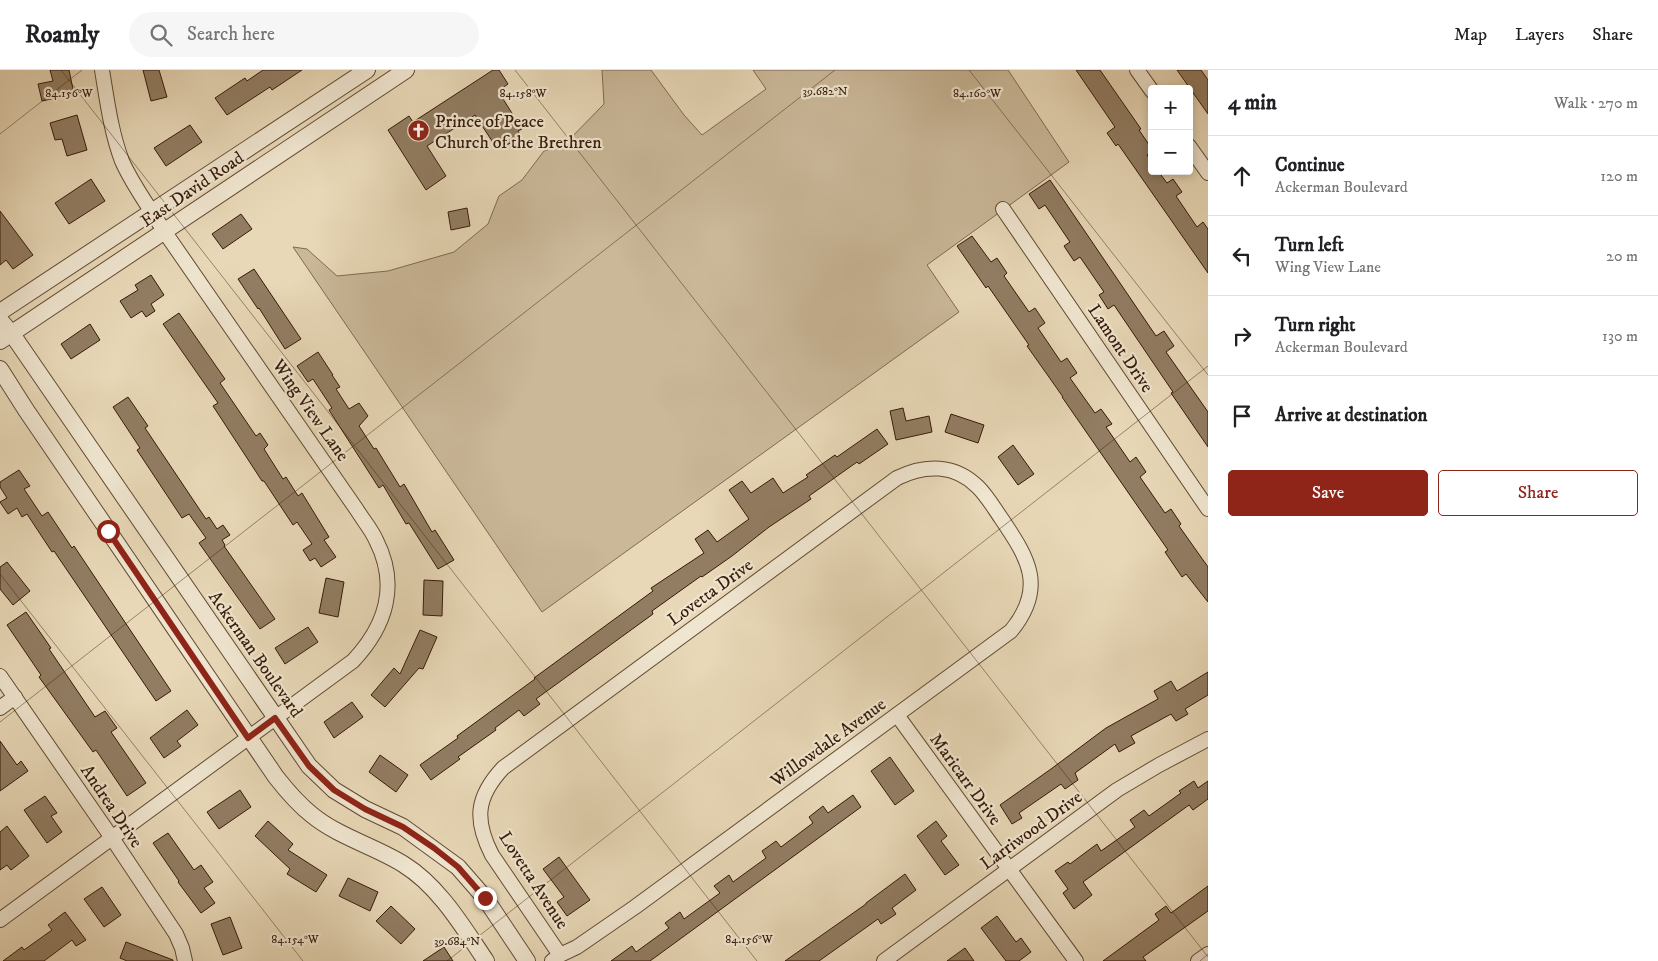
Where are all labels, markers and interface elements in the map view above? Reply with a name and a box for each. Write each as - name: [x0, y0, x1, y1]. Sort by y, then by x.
- search box: [129, 12, 479, 57]
- text: Roamly: [25, 20, 99, 50]
- icon: search: [147, 21, 175, 49]
- text: Search here: [187, 23, 275, 46]
- text: Map: [1454, 24, 1487, 46]
- text: Layers: [1515, 24, 1564, 46]
- text: Share: [1592, 24, 1633, 46]
- text: 39.682°N: [802, 84, 848, 99]
- map controls: [1148, 85, 1193, 175]
- button: +: [1148, 85, 1193, 130]
- text: 84.156°W: [45, 86, 94, 101]
- text: 84.158°W: [499, 86, 548, 101]
- text: 84.160°W: [953, 86, 1002, 101]
- text: 4 min: [1228, 90, 1277, 116]
- text: Walk · 270 m: [1554, 93, 1638, 113]
- place label: Prince of Peace Church of the Brethren: [435, 111, 602, 154]
- church icon: Prince of Peace Church of the Brethren: [407, 119, 431, 143]
- button: −: [1148, 130, 1193, 175]
- street label: East David Road: [137, 147, 248, 232]
- text: Continue: [1275, 154, 1345, 177]
- icon: ahead: [1228, 162, 1256, 190]
- text: 120 m: [1600, 166, 1638, 186]
- text: Ackerman Boulevard: [1275, 177, 1408, 197]
- text: Turn left: [1275, 234, 1344, 257]
- icon: left: [1228, 242, 1256, 270]
- text: 20 m: [1606, 246, 1638, 266]
- text: Wing View Lane: [1275, 257, 1381, 277]
- street label: Lamont Drive: [1083, 300, 1158, 397]
- text: Turn right: [1275, 314, 1355, 337]
- icon: right: [1228, 322, 1256, 350]
- text: 130 m: [1602, 326, 1638, 346]
- text: Ackerman Boulevard: [1275, 337, 1408, 357]
- street label: Wing View Lane: [266, 355, 353, 466]
- icon: arrive: [1228, 402, 1256, 430]
- text: Arrive at destination: [1275, 404, 1427, 427]
- button: Save: [1228, 470, 1428, 516]
- button: Share: [1438, 470, 1638, 516]
- route start: [97, 520, 120, 543]
- street label: Lovetta Drive: [664, 554, 758, 631]
- street label: Ackerman Boulevard: [203, 587, 307, 722]
- street label: Willowdale Avenue: [766, 694, 891, 793]
- street label: Maricarr Drive: [925, 729, 1006, 830]
- street label: Andrea Drive: [75, 761, 147, 852]
- street label: Larriwood Drive: [976, 786, 1087, 875]
- street label: Lovetta Avenue: [493, 828, 573, 934]
- route end: [474, 887, 497, 910]
- text: 84.154°W: [271, 932, 320, 947]
- text: 84.156°W: [725, 932, 774, 947]
- text: 39.684°N: [434, 934, 480, 949]

